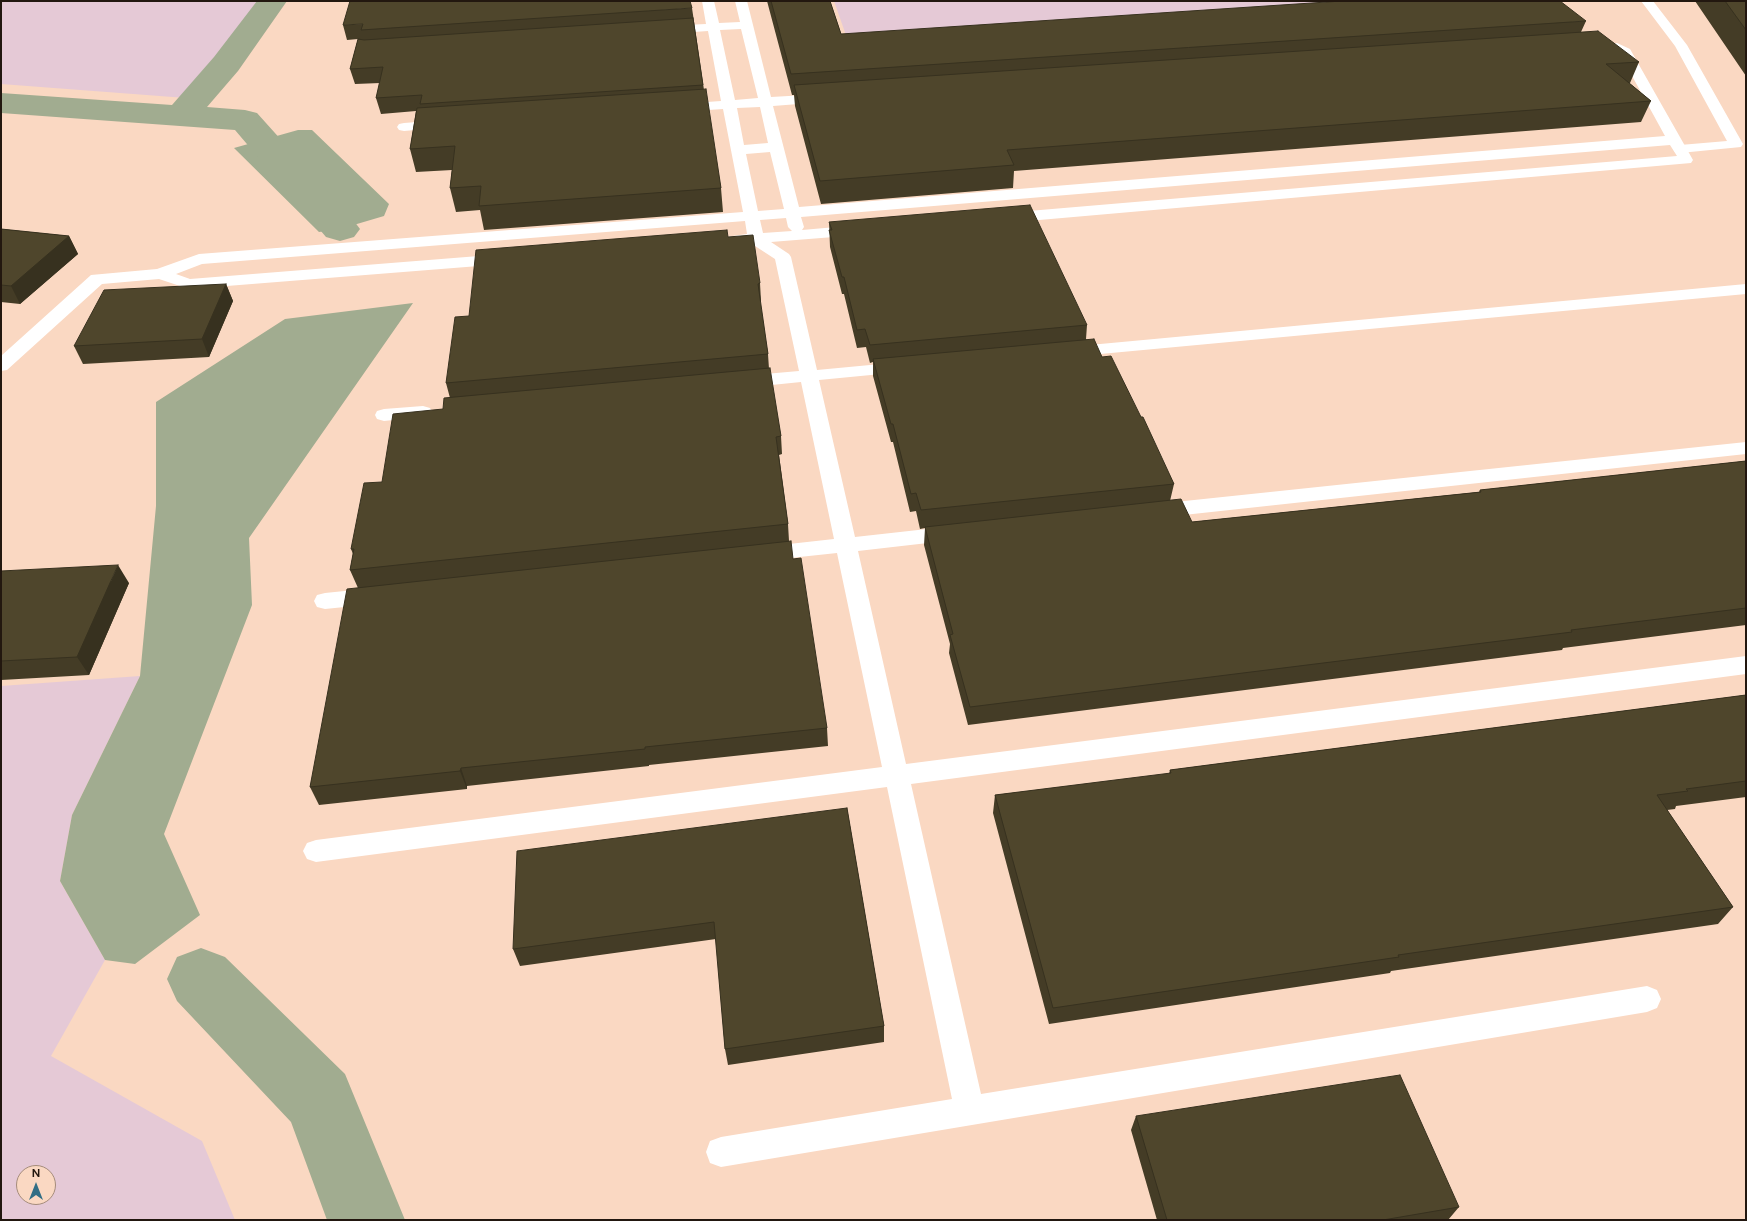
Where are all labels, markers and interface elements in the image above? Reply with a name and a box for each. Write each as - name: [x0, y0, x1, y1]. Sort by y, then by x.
- north arrow: [16, 1165, 56, 1205]
- text: N: [32, 1167, 40, 1180]

